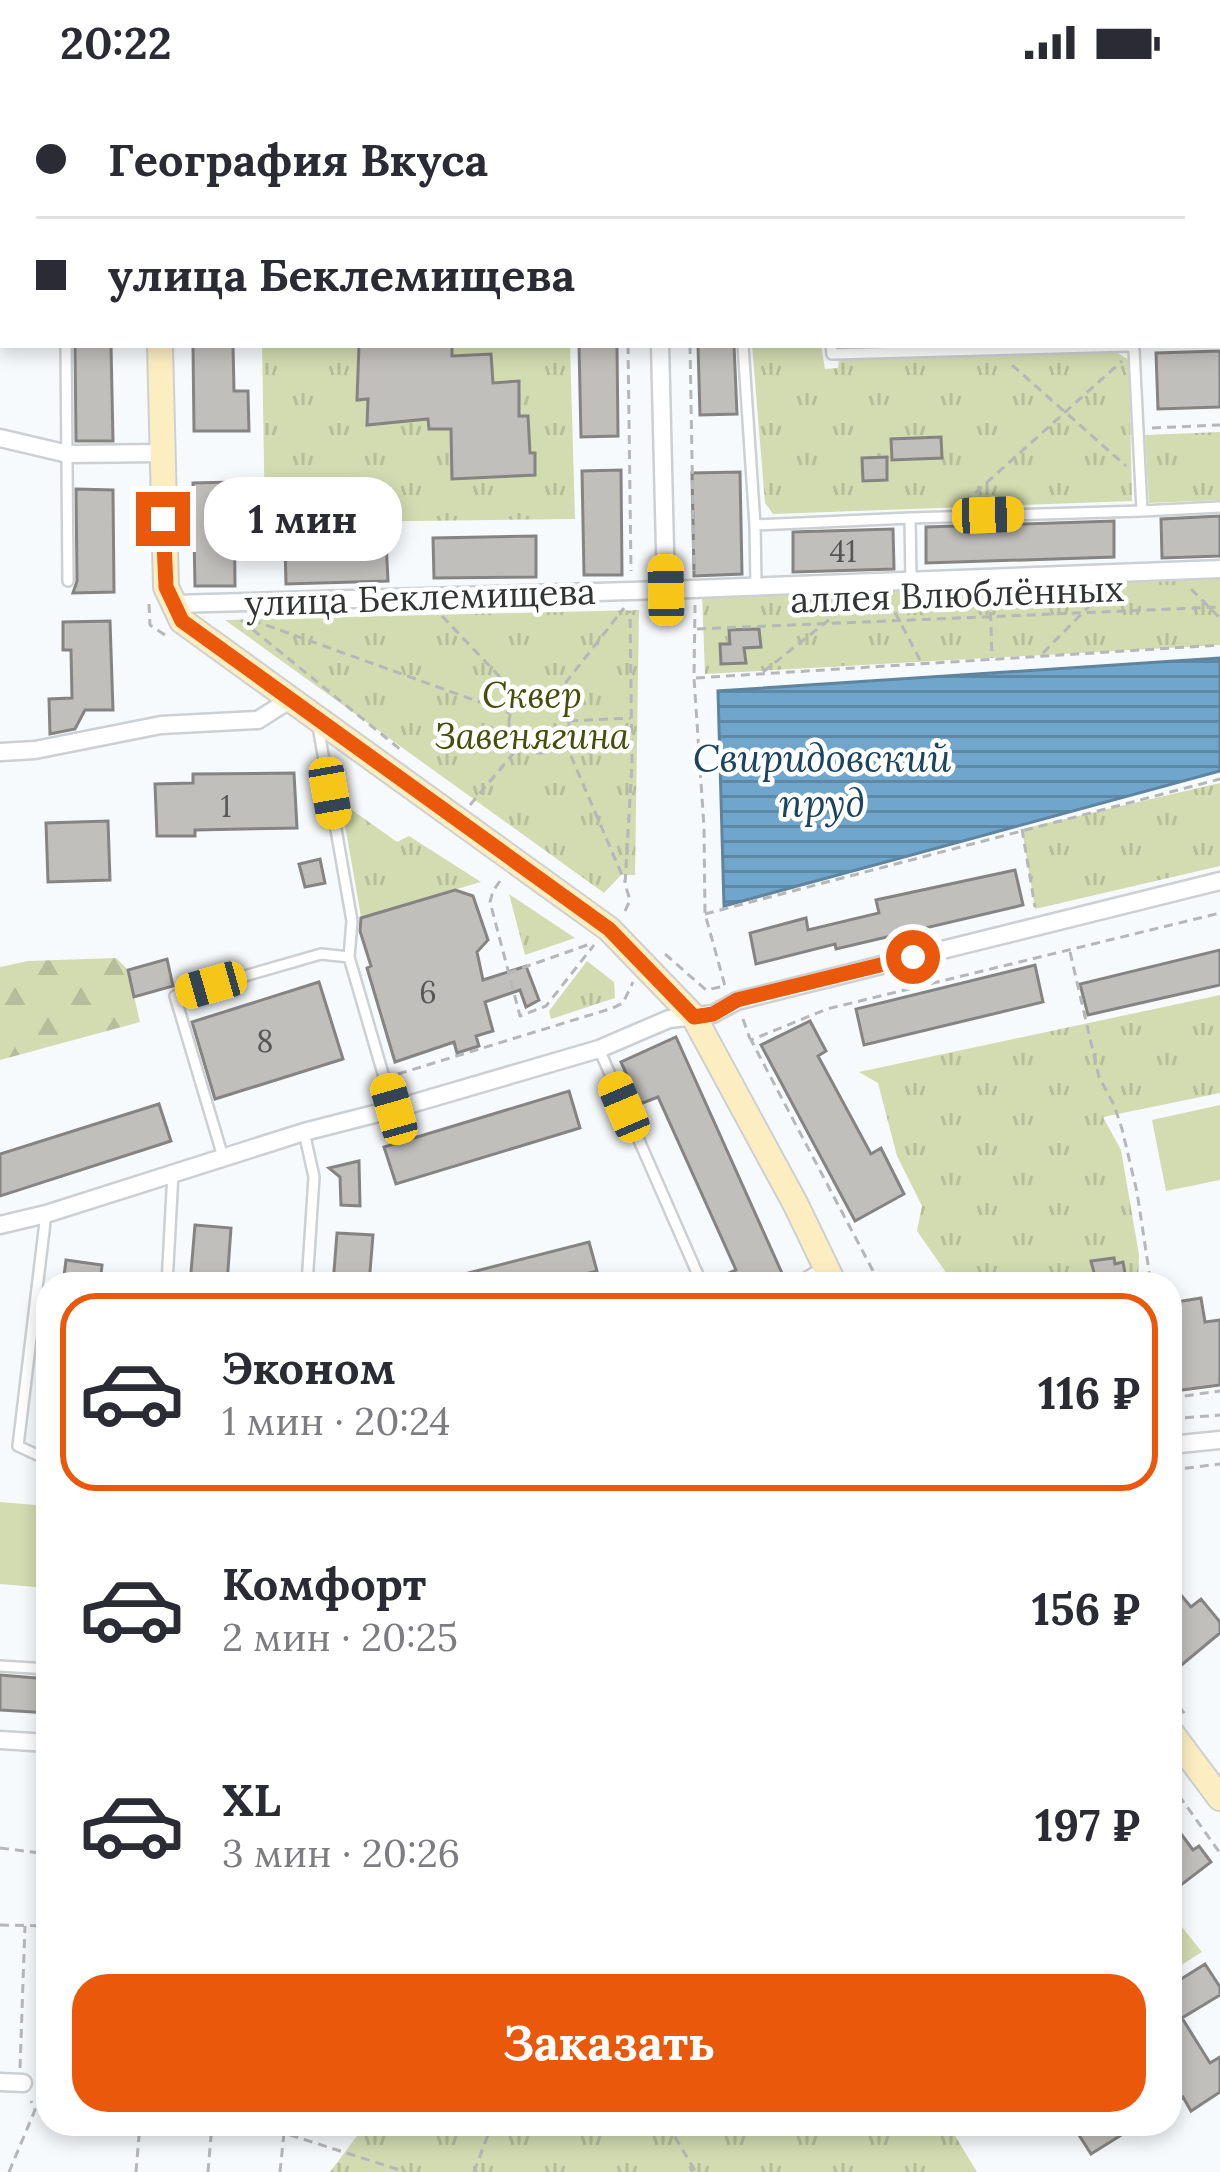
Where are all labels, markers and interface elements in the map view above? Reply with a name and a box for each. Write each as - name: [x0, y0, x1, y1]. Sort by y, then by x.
- text: 20:22: [60, 14, 172, 71]
- text: География Вкуса: [108, 131, 488, 188]
- text: улица Беклемищева: [108, 246, 575, 303]
- callout: 1 мин: [205, 477, 403, 561]
- route end: [136, 492, 190, 546]
- text: 1 мин: [249, 494, 357, 544]
- car: [951, 496, 1025, 534]
- house number: 41: [829, 532, 857, 570]
- car: [647, 554, 685, 626]
- street label: аллея Влюблённых: [789, 565, 1125, 623]
- street label: улица Беклемищева: [244, 568, 596, 626]
- park label: Сквер Завенягина: [434, 672, 630, 759]
- water label: Свиридовский пруд: [693, 733, 951, 828]
- car: [306, 754, 354, 832]
- house number: 1: [221, 787, 231, 825]
- route start: [886, 930, 940, 984]
- car: [171, 958, 251, 1012]
- house number: 6: [419, 973, 437, 1011]
- house number: 8: [257, 1022, 273, 1060]
- car: [593, 1067, 655, 1147]
- car: [367, 1069, 421, 1149]
- icon: car: [78, 1338, 186, 1446]
- text: Эконом: [222, 1339, 396, 1396]
- text: 116 ₽: [1038, 1364, 1140, 1421]
- text: 1 мин · 20:24: [222, 1396, 450, 1446]
- icon: car: [78, 1554, 186, 1662]
- text: Комфорт: [222, 1555, 426, 1612]
- text: 156 ₽: [1032, 1580, 1140, 1637]
- text: 2 мин · 20:25: [222, 1612, 458, 1662]
- icon: car: [78, 1770, 186, 1878]
- text: XL: [222, 1771, 281, 1828]
- text: 197 ₽: [1035, 1796, 1140, 1853]
- text: 3 мин · 20:26: [222, 1828, 460, 1878]
- button: Заказать: [72, 1974, 1146, 2112]

